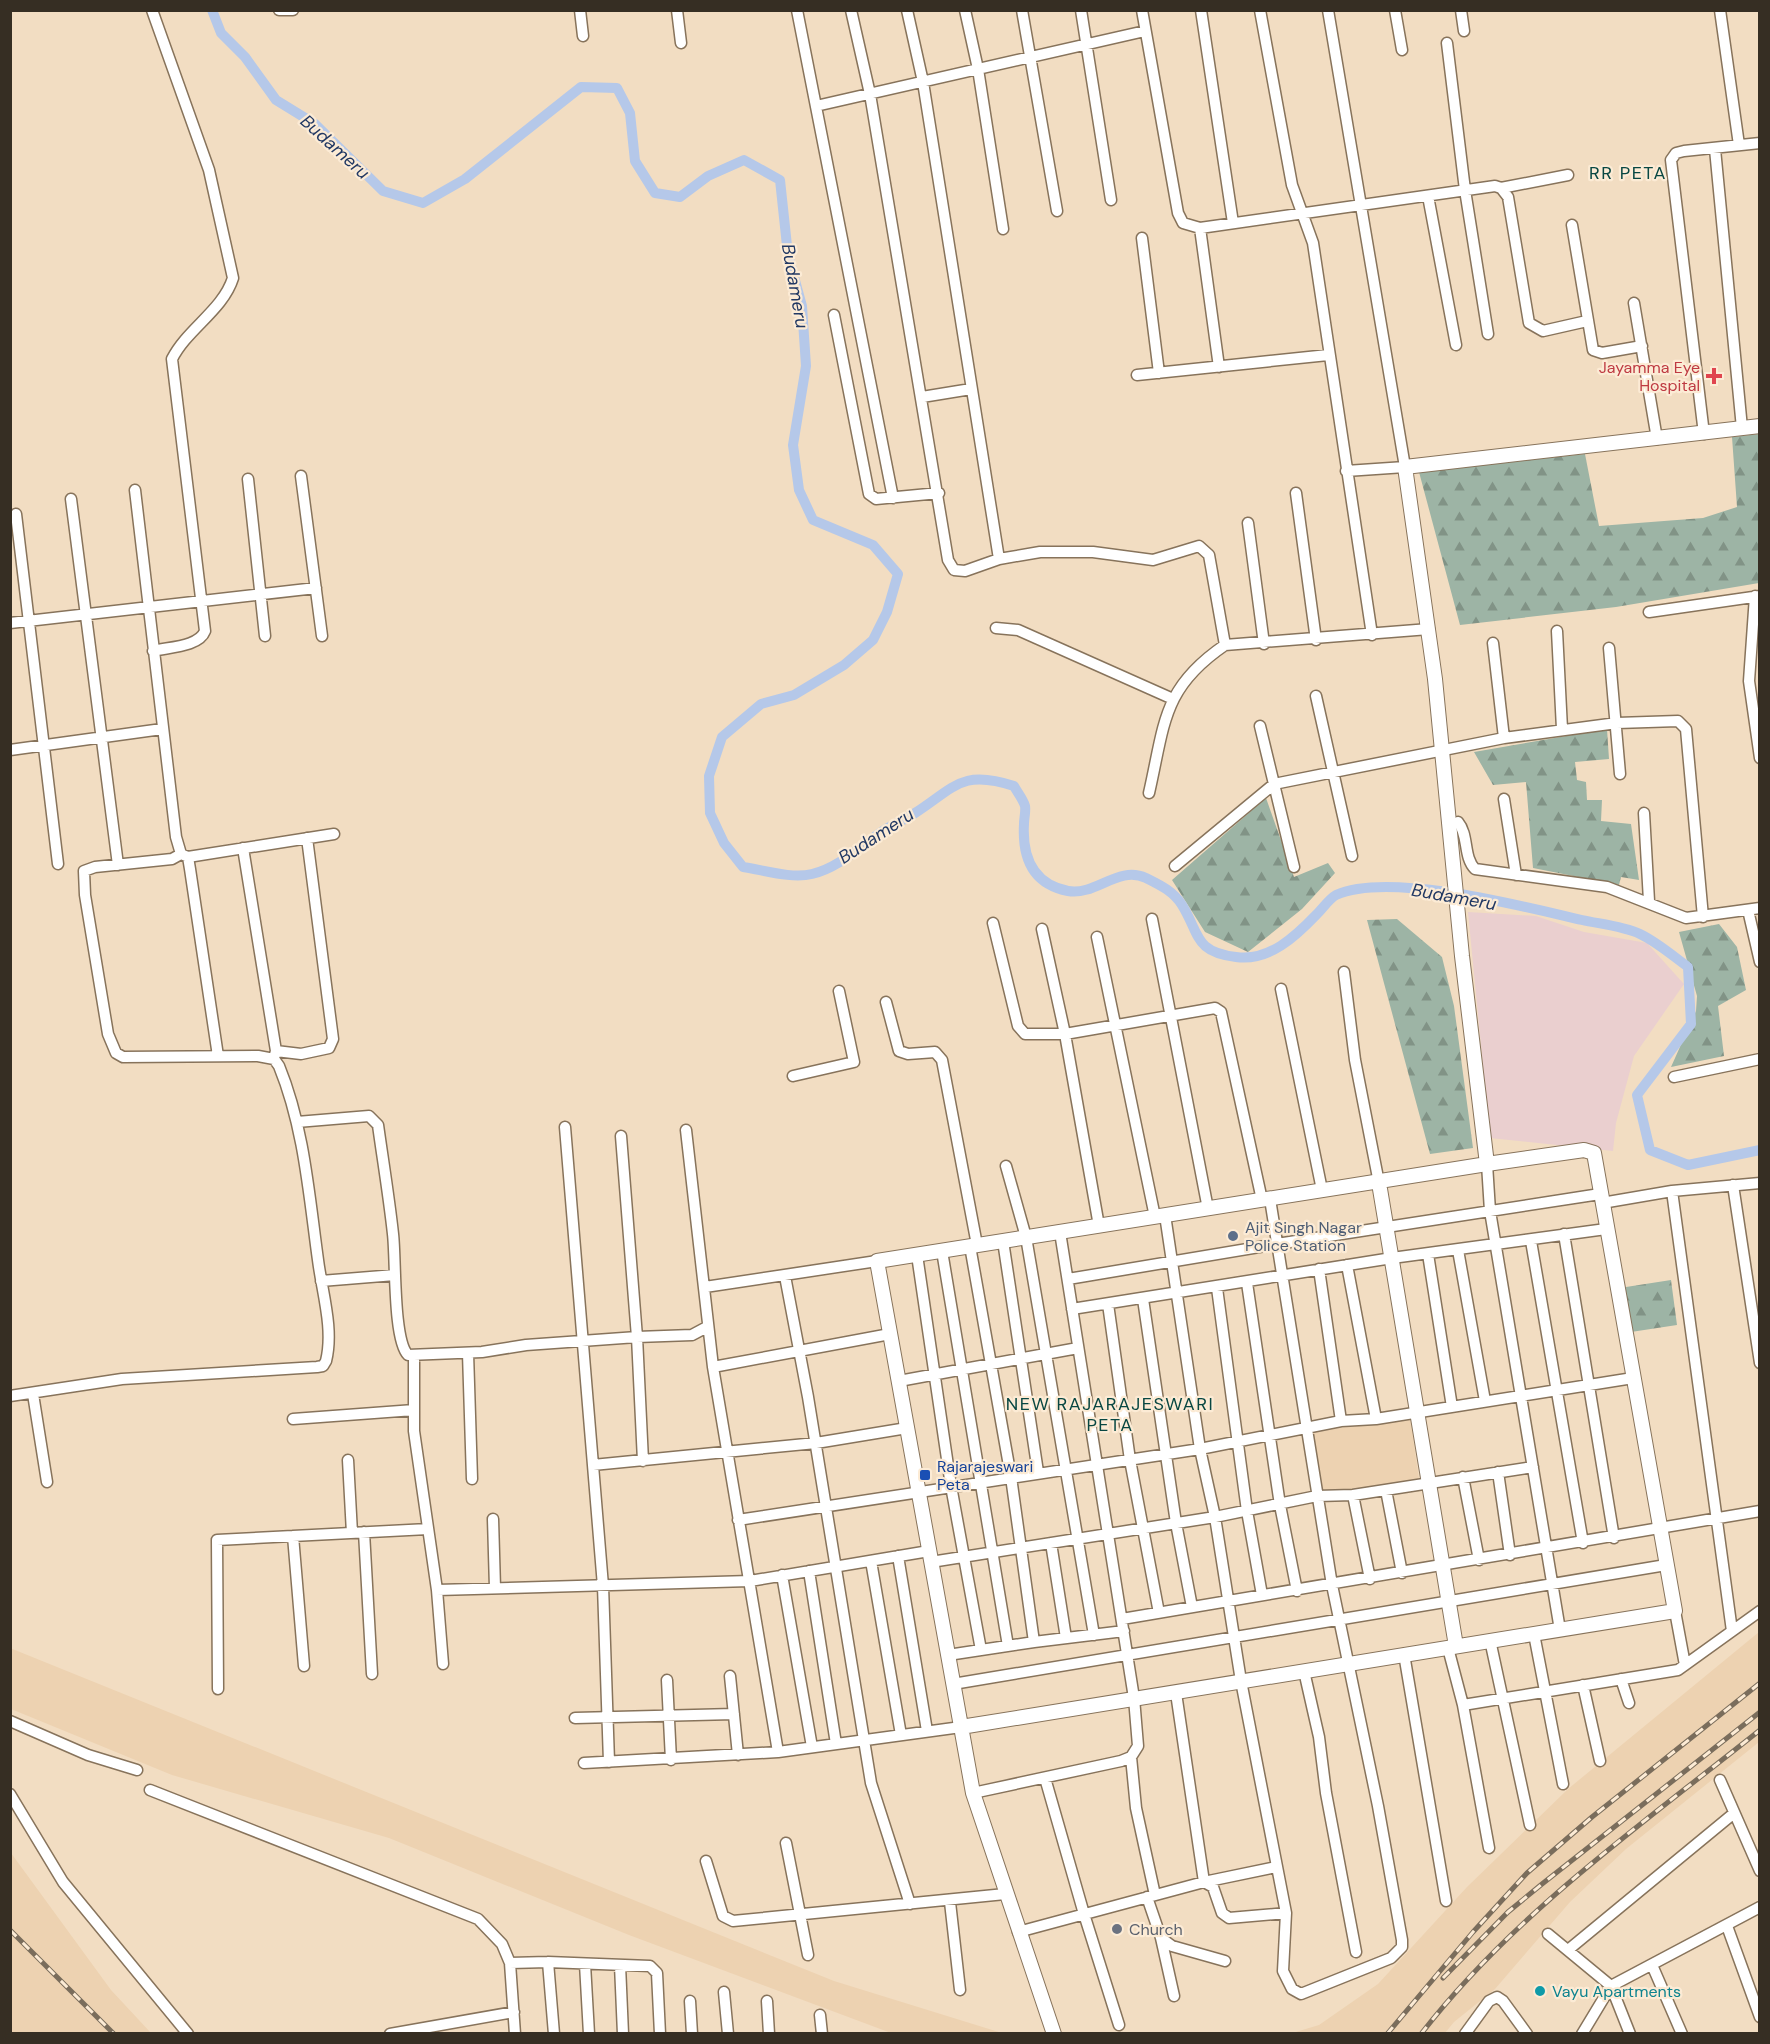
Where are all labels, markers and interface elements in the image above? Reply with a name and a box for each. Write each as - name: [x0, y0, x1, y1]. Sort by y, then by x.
- water label: Budameru: [295, 109, 375, 185]
- district label: RR PETA: [1589, 161, 1667, 185]
- water label: Budameru: [776, 242, 814, 330]
- place label: Jayamma Eye Hospital: [1599, 357, 1700, 396]
- marker: Jayamma Eye Hospital: [1705, 367, 1723, 385]
- water label: Budameru: [834, 803, 918, 869]
- water label: Budameru: [1410, 878, 1498, 916]
- place label: Ajit Singh Nagar Police Station: [1245, 1217, 1362, 1256]
- marker: Ajit Singh Nagar Police Station: [1226, 1229, 1240, 1243]
- district label: NEW RAJARAJESWARI PETA: [1006, 1392, 1214, 1437]
- place label: Rajarajeswari Peta: [937, 1456, 1033, 1495]
- marker: Rajarajeswari Peta: [918, 1468, 932, 1482]
- place label: Church: [1129, 1919, 1183, 1940]
- marker: Church: [1110, 1922, 1124, 1936]
- place label: Vayu Apartments: [1552, 1981, 1681, 2002]
- marker: Vayu Apartments: [1533, 1984, 1547, 1998]

